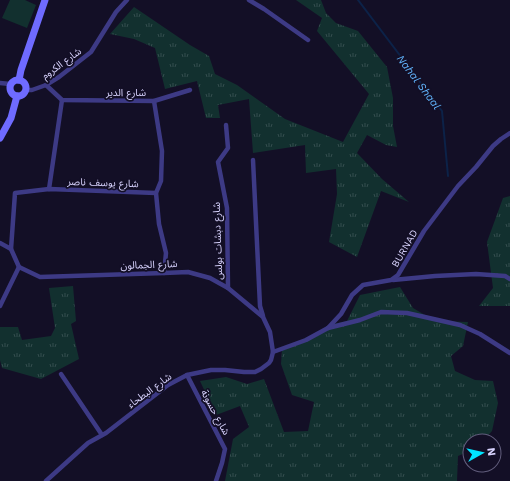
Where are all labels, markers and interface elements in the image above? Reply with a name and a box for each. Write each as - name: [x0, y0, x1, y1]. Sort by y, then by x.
- street label: شارع الكروم: [39, 45, 85, 84]
- water label: Nahal Shaal: [394, 52, 444, 113]
- street label: شارع الدير: [105, 87, 146, 100]
- street label: شارع يوسف ناصر: [66, 176, 139, 191]
- street label: شارع دبشات بولس: [211, 202, 226, 280]
- street label: BURNAD: [389, 228, 420, 269]
- street label: شارع الجمالون: [120, 258, 178, 273]
- street label: شارع البطحاء: [125, 371, 175, 412]
- street label: شارع حسونة: [197, 388, 232, 438]
- north arrow: [462, 433, 502, 473]
- text: N: [484, 447, 498, 457]

